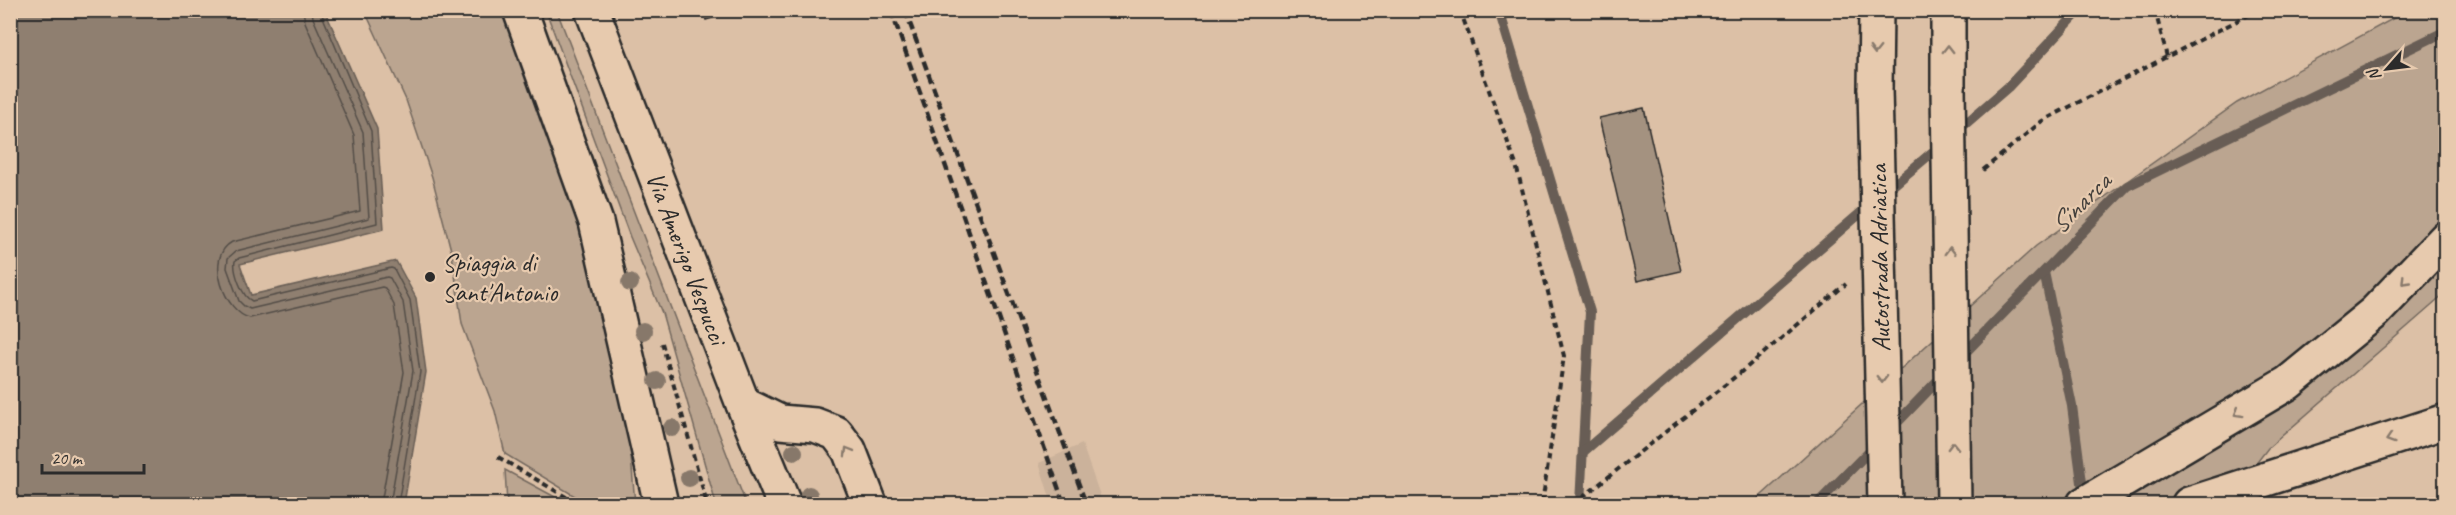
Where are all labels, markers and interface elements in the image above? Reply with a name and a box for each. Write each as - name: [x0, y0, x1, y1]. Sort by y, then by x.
- north arrow: [2357, 39, 2417, 99]
- one-way arrow: [1869, 45, 1882, 54]
- one-way arrow: [1942, 45, 1954, 54]
- text: N: [2362, 64, 2386, 85]
- street label: Autostrada Adriatica: [1861, 162, 1898, 352]
- water label: Sinarca: [2042, 163, 2120, 241]
- street label: Via Amerigo Vespucci: [639, 167, 736, 352]
- place label: Spiaggia di Sant'Antonio: [442, 246, 559, 309]
- one-way arrow: [1944, 247, 1956, 256]
- marker: Spiaggia di Sant'Antonio: [423, 270, 437, 284]
- one-way arrow: [2401, 274, 2412, 284]
- one-way arrow: [1876, 374, 1888, 383]
- one-way arrow: [2234, 406, 2244, 418]
- one-way arrow: [2385, 432, 2396, 445]
- scale bar: [42, 437, 144, 475]
- one-way arrow: [1947, 442, 1960, 451]
- text: 20 m: [51, 447, 84, 469]
- one-way arrow: [843, 447, 855, 457]

